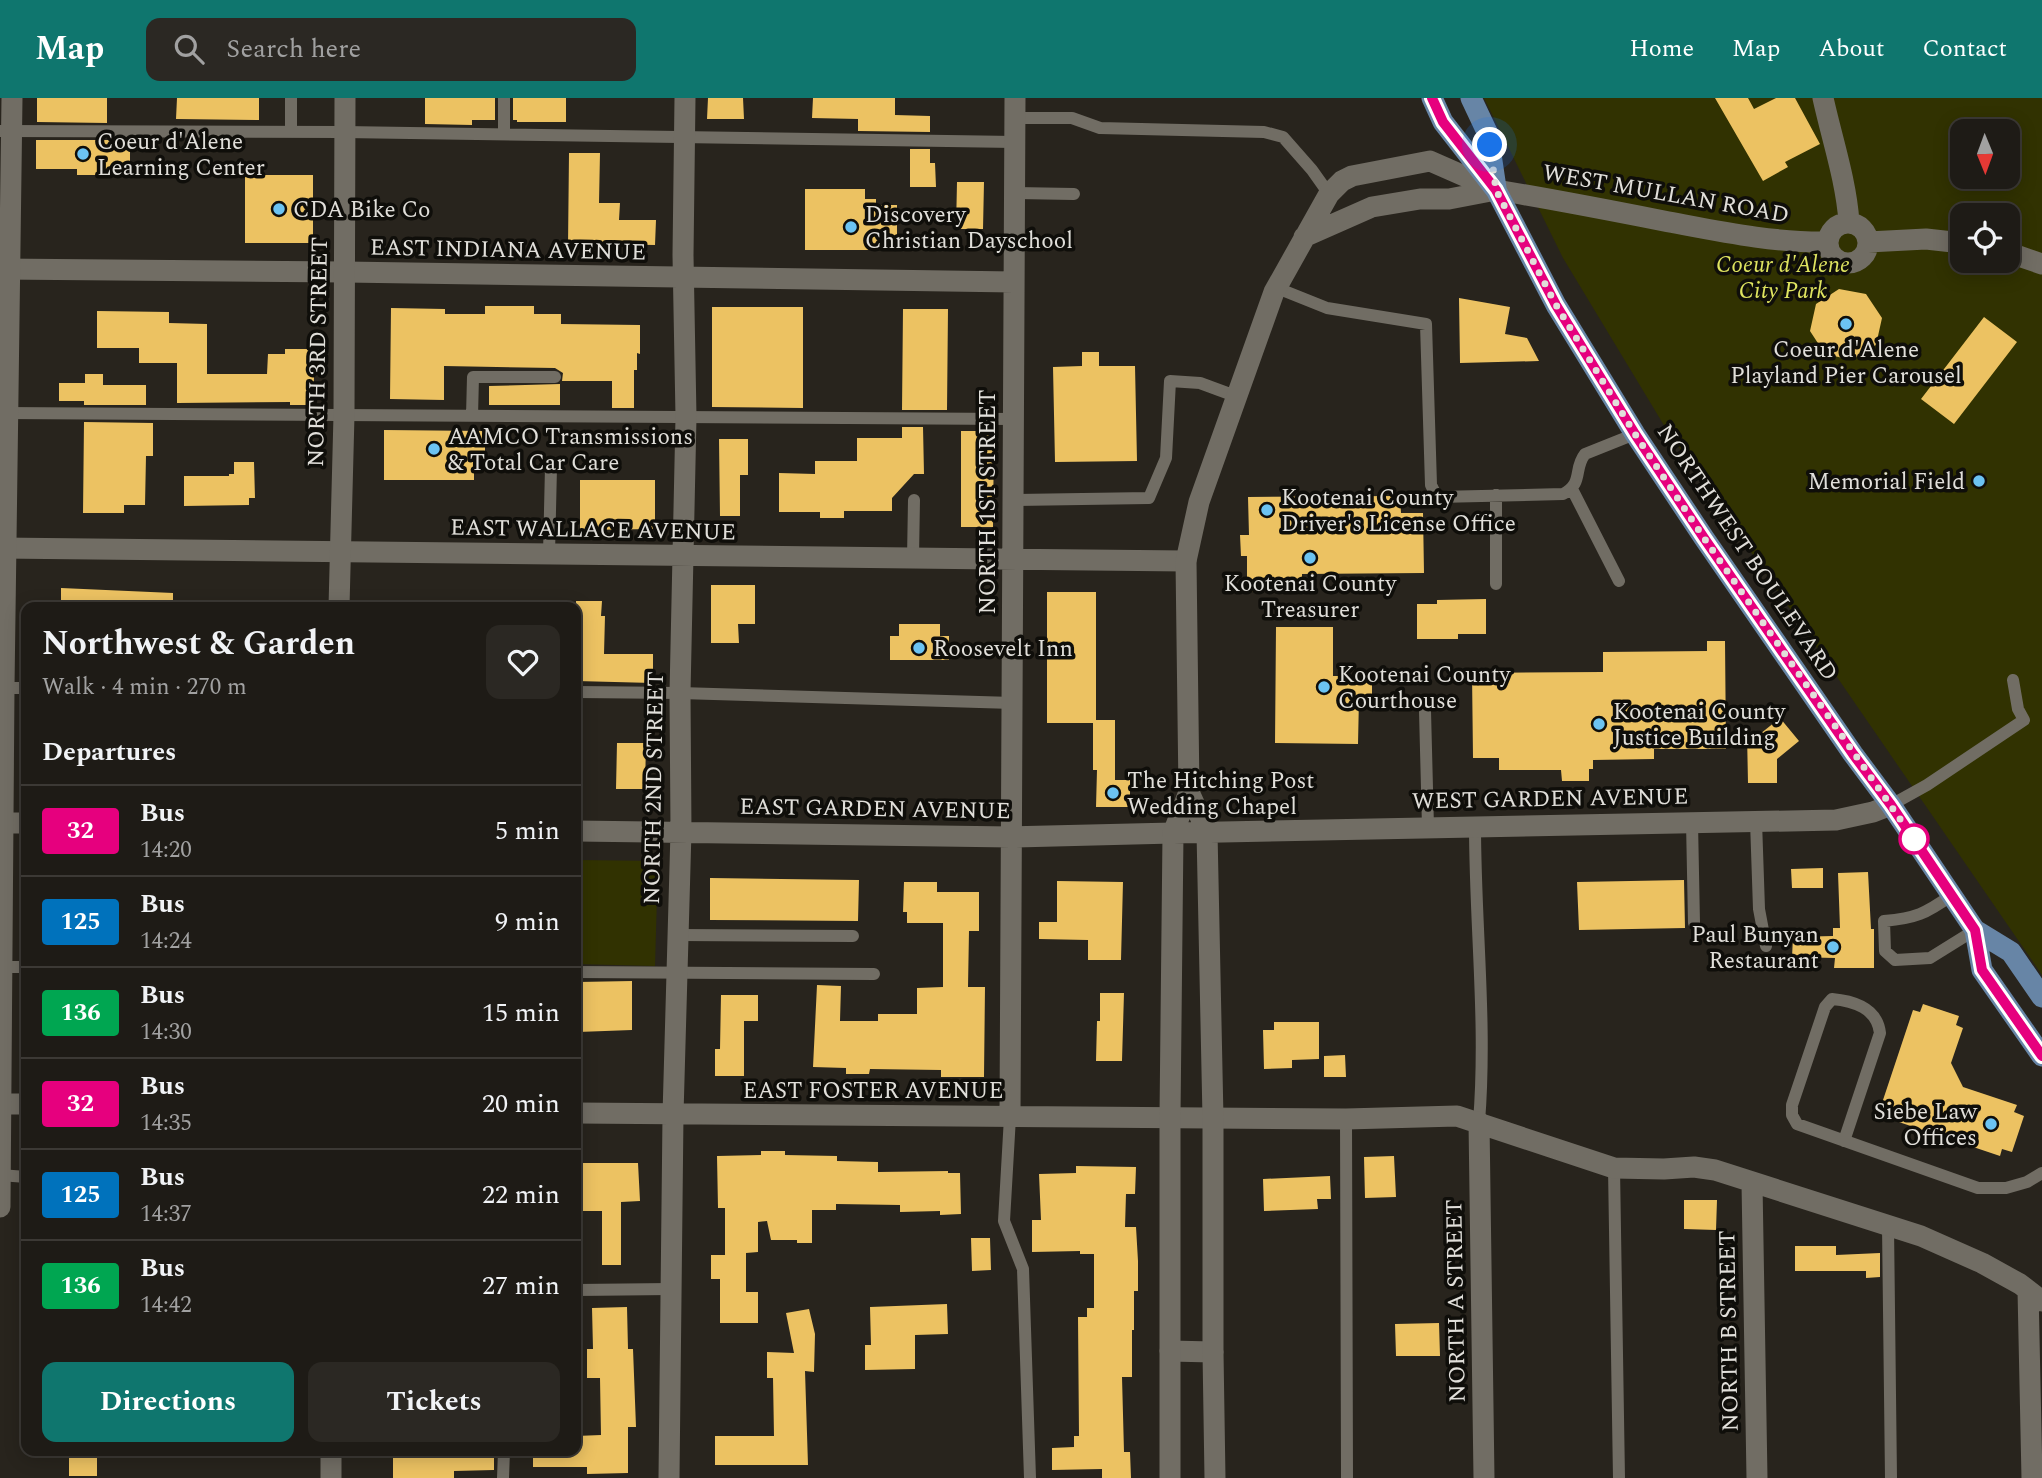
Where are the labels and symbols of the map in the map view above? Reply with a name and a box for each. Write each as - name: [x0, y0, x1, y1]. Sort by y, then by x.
- north arrow: [1950, 119, 2020, 189]
- place label: Coeur d'Alene Learning Center: [97, 125, 265, 186]
- your location: [1472, 127, 1507, 162]
- marker: Coeur d'Alene Learning Center: [75, 146, 91, 162]
- street label: WEST MULLAN ROAD: [1540, 156, 1792, 233]
- place label: CDA Bike Co: [293, 193, 431, 228]
- place label: Discovery Christian Dayschool: [865, 198, 1073, 259]
- marker: CDA Bike Co: [271, 201, 287, 217]
- marker: Discovery Christian Dayschool: [843, 219, 859, 235]
- street label: EAST INDIANA AVENUE: [369, 231, 647, 270]
- street label: NORTH 3RD STREET: [299, 236, 338, 468]
- park label: Coeur d'Alene City Park: [1716, 248, 1850, 309]
- marker: Coeur d'Alene Playland Pier Carousel: [1838, 316, 1854, 332]
- place label: Coeur d'Alene Playland Pier Carousel: [1730, 333, 1962, 394]
- street label: NORTH 1ST STREET: [971, 389, 1006, 615]
- street label: NORTHWEST BOULEVARD: [1647, 417, 1846, 689]
- place label: AAMCO Transmissions & Total Car Care: [448, 420, 693, 481]
- marker: AAMCO Transmissions & Total Car Care: [426, 441, 442, 457]
- place label: Memorial Field: [1808, 465, 1965, 500]
- marker: Memorial Field: [1971, 473, 1987, 489]
- place label: Kootenai County Driver's License Office: [1281, 481, 1516, 542]
- marker: Kootenai County Driver's License Office: [1259, 502, 1275, 518]
- street label: EAST WALLACE AVENUE: [450, 511, 736, 550]
- marker: Kootenai County Treasurer: [1302, 550, 1318, 566]
- place label: Kootenai County Treasurer: [1224, 567, 1397, 628]
- place label: Roosevelt Inn: [933, 632, 1073, 667]
- marker: Roosevelt Inn: [911, 640, 927, 656]
- place label: Kootenai County Courthouse: [1338, 658, 1511, 719]
- street label: NORTH 2ND STREET: [635, 671, 674, 905]
- marker: Kootenai County Courthouse: [1316, 679, 1332, 695]
- place label: Kootenai County Justice Building: [1613, 695, 1786, 756]
- marker: Kootenai County Justice Building: [1591, 716, 1607, 732]
- place label: The Hitching Post Wedding Chapel: [1127, 764, 1314, 825]
- street label: WEST GARDEN AVENUE: [1411, 780, 1689, 819]
- marker: The Hitching Post Wedding Chapel: [1105, 785, 1121, 801]
- street label: EAST GARDEN AVENUE: [739, 790, 1011, 829]
- unlabelled marker: [1899, 824, 1929, 854]
- place label: Paul Bunyan Restaurant: [1691, 918, 1819, 979]
- marker: Paul Bunyan Restaurant: [1825, 939, 1841, 955]
- street label: EAST FOSTER AVENUE: [742, 1074, 1004, 1109]
- place label: Siebe Law Offices: [1873, 1095, 1978, 1156]
- marker: Siebe Law Offices: [1983, 1116, 1999, 1132]
- street label: NORTH A STREET: [1437, 1199, 1476, 1403]
- street label: NORTH B STREET: [1710, 1230, 1749, 1432]

